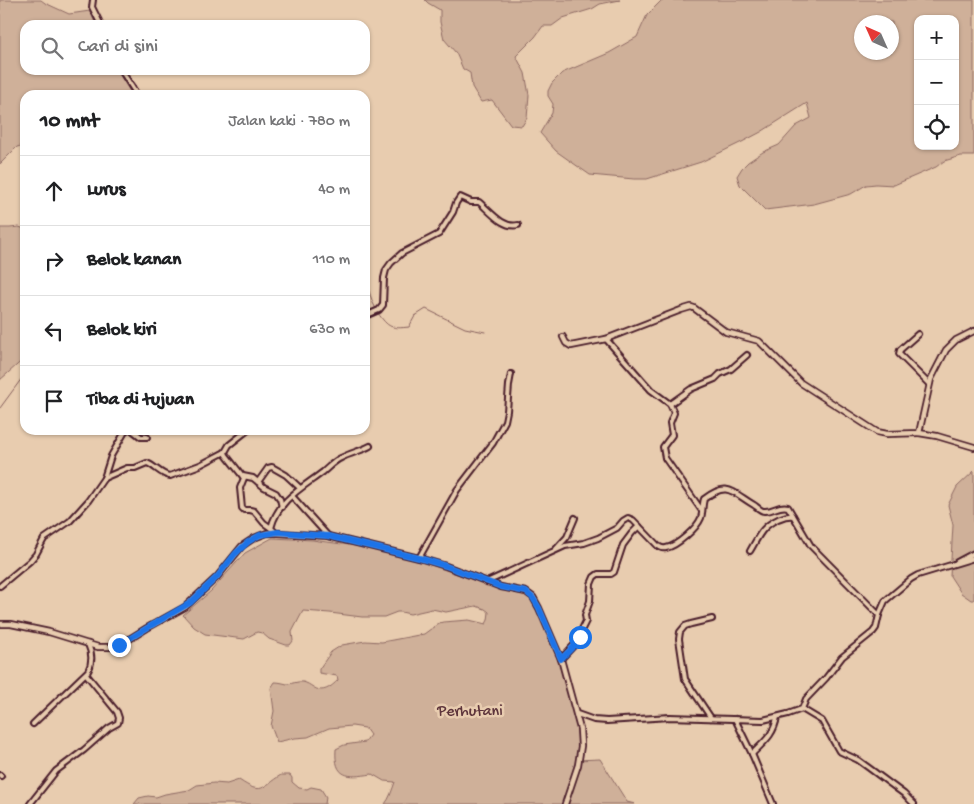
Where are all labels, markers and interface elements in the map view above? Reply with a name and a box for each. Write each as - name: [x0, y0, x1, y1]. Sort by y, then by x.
- north arrow: [854, 15, 899, 60]
- map controls: [914, 15, 959, 150]
- button: +: [914, 15, 959, 60]
- search box: [20, 20, 370, 75]
- icon: search: [38, 34, 66, 62]
- text: Cari di sini: [78, 36, 158, 59]
- button: −: [914, 60, 959, 105]
- button: locate: [914, 105, 959, 150]
- text: 10 mnt: [40, 110, 99, 135]
- text: Jalan kaki · 780 m: [228, 113, 350, 132]
- icon: ahead: [40, 177, 68, 205]
- text: Lurus: [87, 179, 126, 202]
- text: 40 m: [318, 181, 350, 200]
- icon: right: [40, 247, 68, 275]
- text: Belok kanan: [87, 249, 181, 272]
- text: 110 m: [313, 251, 350, 270]
- icon: left: [40, 317, 68, 345]
- text: Belok kiri: [87, 319, 157, 342]
- text: 630 m: [309, 321, 350, 340]
- icon: arrive: [40, 387, 68, 415]
- text: Tiba di tujuan: [87, 389, 194, 412]
- route start: [569, 626, 592, 649]
- route end: [108, 634, 131, 657]
- park label: Perhutani: [436, 703, 503, 722]

